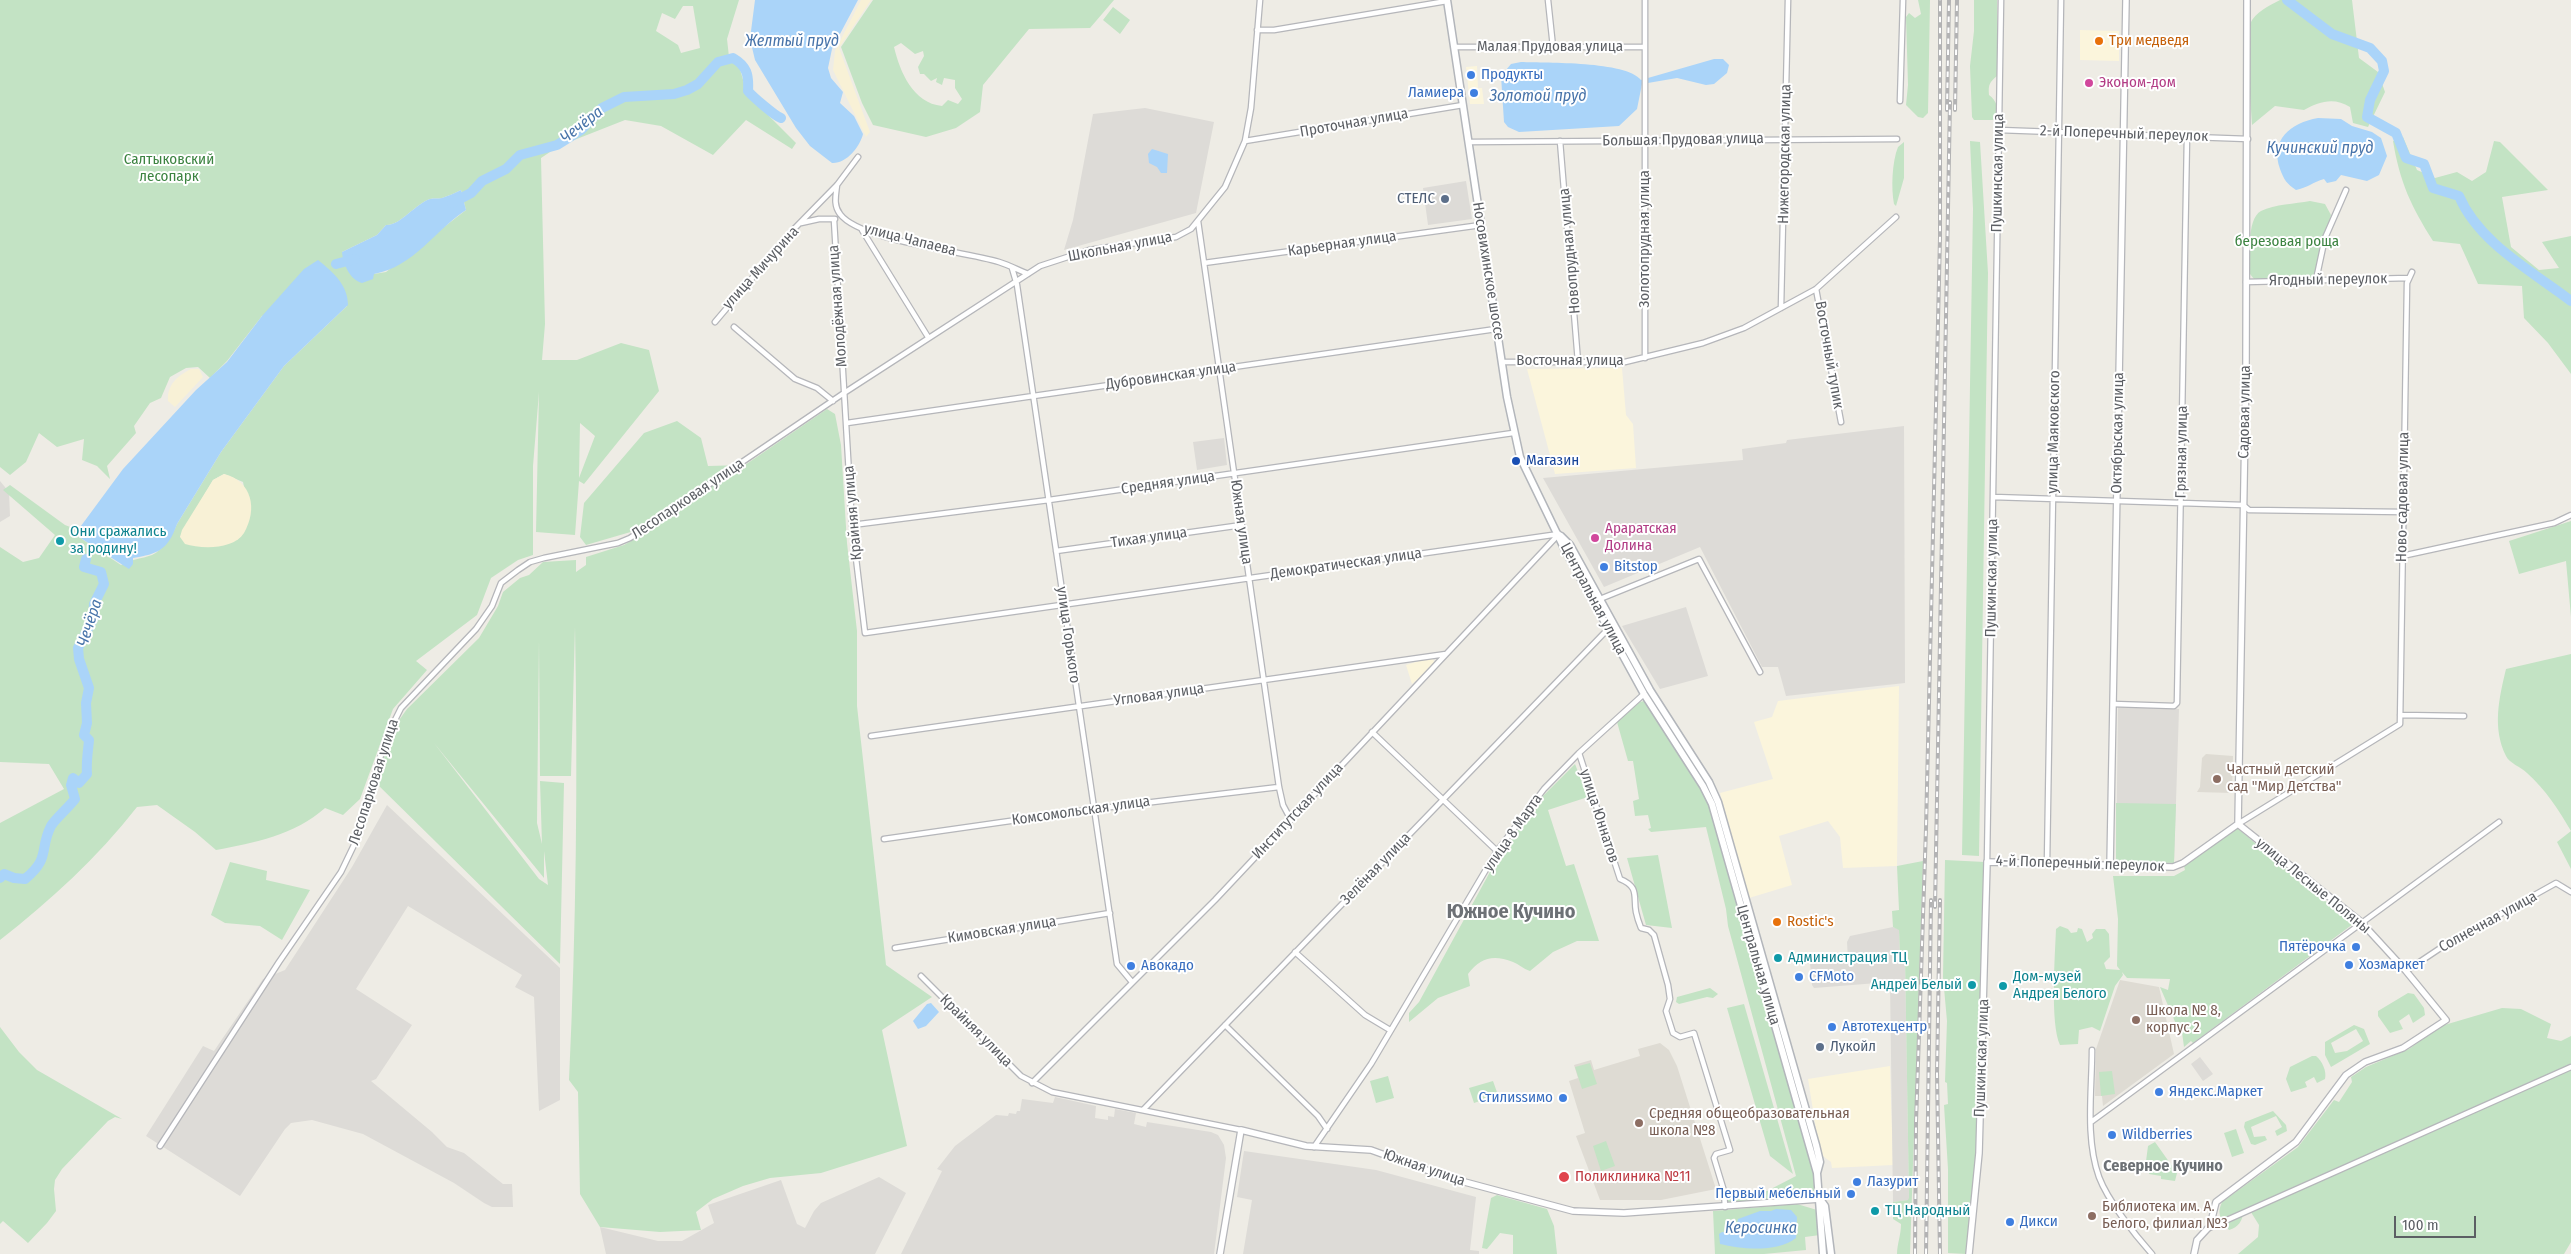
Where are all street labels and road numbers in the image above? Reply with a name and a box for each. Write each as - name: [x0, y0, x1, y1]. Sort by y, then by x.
- street label: Малая Прудовая улица: [1477, 38, 1623, 56]
- street label: Нижегородская улица: [1775, 84, 1795, 224]
- street label: Проточная улица: [1299, 105, 1409, 141]
- street label: Пушкинская улица: [1988, 114, 2008, 232]
- street label: 2-й Поперечный переулок: [2040, 122, 2208, 146]
- street label: Большая Прудовая улица: [1602, 130, 1764, 150]
- street label: Золотопрудная улица: [1636, 170, 1654, 308]
- street label: Новопрудная улица: [1556, 187, 1584, 315]
- street label: Носовихинское шоссе: [1468, 201, 1508, 341]
- street label: улица Чапаева: [862, 220, 958, 260]
- street label: улица Мичурина: [719, 223, 803, 313]
- street label: Карьерная улица: [1287, 227, 1397, 261]
- street label: Школьная улица: [1066, 228, 1174, 266]
- street label: Молодёжная улица: [825, 244, 851, 368]
- street label: Ягодный переулок: [2269, 270, 2387, 290]
- street label: Восточный тупик: [1811, 300, 1847, 410]
- street label: Восточная улица: [1516, 352, 1624, 370]
- street label: Дубровинская улица: [1105, 358, 1237, 394]
- street label: Садовая улица: [2235, 365, 2255, 459]
- street label: улица Маяковского: [2044, 370, 2064, 494]
- street label: Октябрьская улица: [2108, 372, 2128, 494]
- street label: Грязная улица: [2172, 405, 2192, 499]
- street label: Ново-садовая улица: [2393, 432, 2413, 562]
- street label: Лесопарковая улица: [628, 455, 748, 543]
- street label: Крайняя улица: [840, 465, 866, 561]
- street label: Средняя улица: [1120, 468, 1216, 498]
- street label: Южная улица: [1226, 478, 1256, 566]
- street label: Пушкинская улица: [1982, 519, 2002, 637]
- street label: Тихая улица: [1110, 524, 1188, 552]
- street label: Центральная улица: [1556, 540, 1630, 658]
- street label: Демократическая улица: [1269, 544, 1423, 584]
- street label: улица Горького: [1052, 586, 1084, 684]
- street label: Угловая улица: [1113, 680, 1205, 710]
- street label: Лесопарковая улица: [345, 717, 403, 847]
- street label: Институтская улица: [1249, 759, 1347, 863]
- street label: улица Юннатов: [1575, 767, 1623, 865]
- street label: улица 8 Марта: [1480, 791, 1546, 875]
- street label: Комсомольская улица: [1011, 792, 1151, 830]
- street label: Зелёная улица: [1337, 829, 1415, 909]
- street label: улица Лесные Поляны: [2252, 834, 2374, 938]
- street label: 4-й Поперечный переулок: [1995, 852, 2165, 876]
- street label: Солнечная улица: [2436, 888, 2540, 956]
- street label: Центральная улица: [1732, 903, 1784, 1027]
- street label: Кимовская улица: [946, 913, 1058, 947]
- street label: Крайняя улица: [936, 991, 1016, 1071]
- street label: Пушкинская улица: [1971, 998, 1993, 1118]
- street label: Южная улица: [1381, 1146, 1467, 1190]

